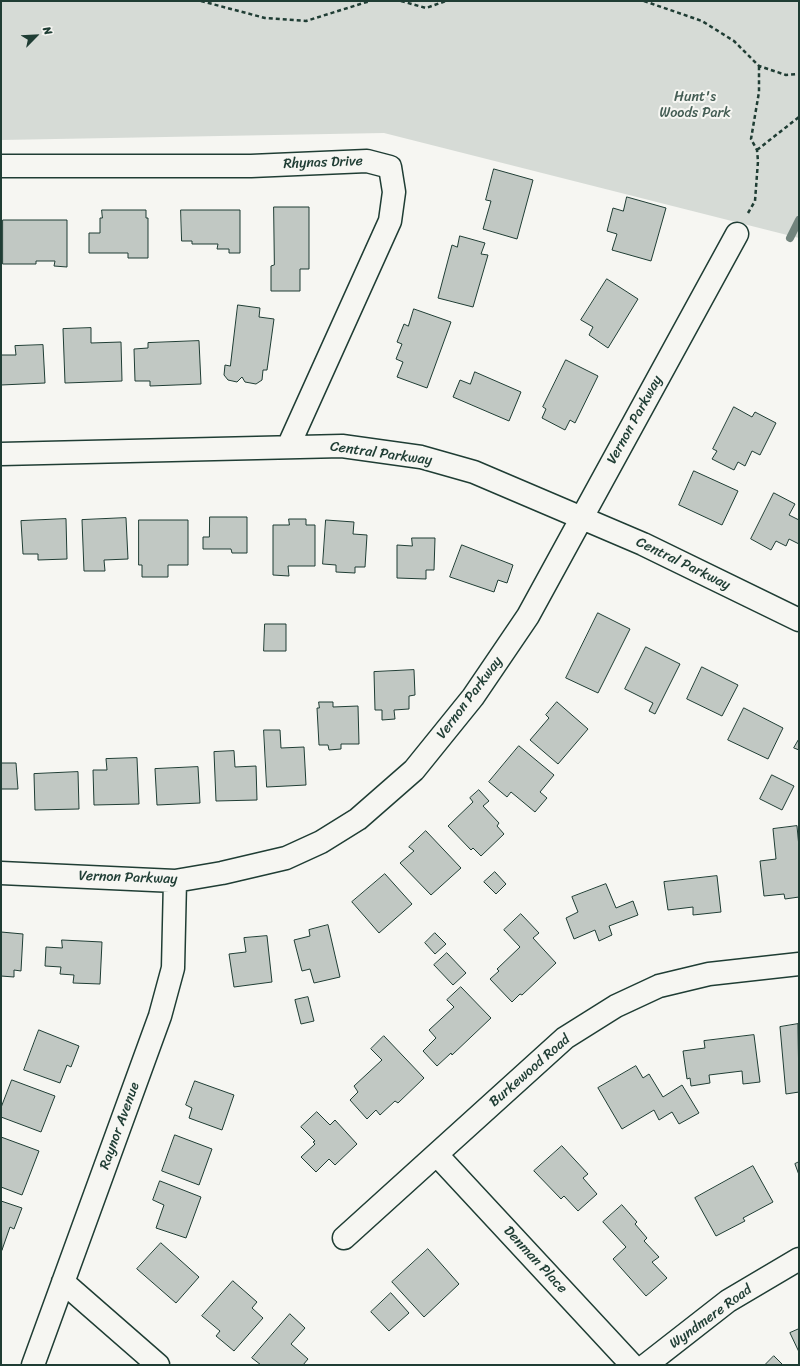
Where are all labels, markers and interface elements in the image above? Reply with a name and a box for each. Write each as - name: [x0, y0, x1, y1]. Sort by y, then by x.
- north arrow: [16, 16, 56, 56]
- text: N: [37, 24, 58, 38]
- park label: Hunt's Woods Park: [659, 89, 731, 122]
- street label: Rhynas Drive: [283, 153, 363, 173]
- street label: Vernon Parkway: [604, 373, 666, 467]
- street label: Central Parkway: [329, 439, 433, 469]
- street label: Central Parkway: [633, 534, 733, 594]
- street label: Vernon Parkway: [434, 654, 506, 742]
- street label: Vernon Parkway: [78, 868, 178, 888]
- street label: Burkewood Road: [486, 1031, 574, 1111]
- street label: Raynor Avenue: [96, 1080, 144, 1172]
- street label: Denman Place: [500, 1223, 570, 1297]
- street label: Wyndmere Road: [667, 1282, 755, 1352]

